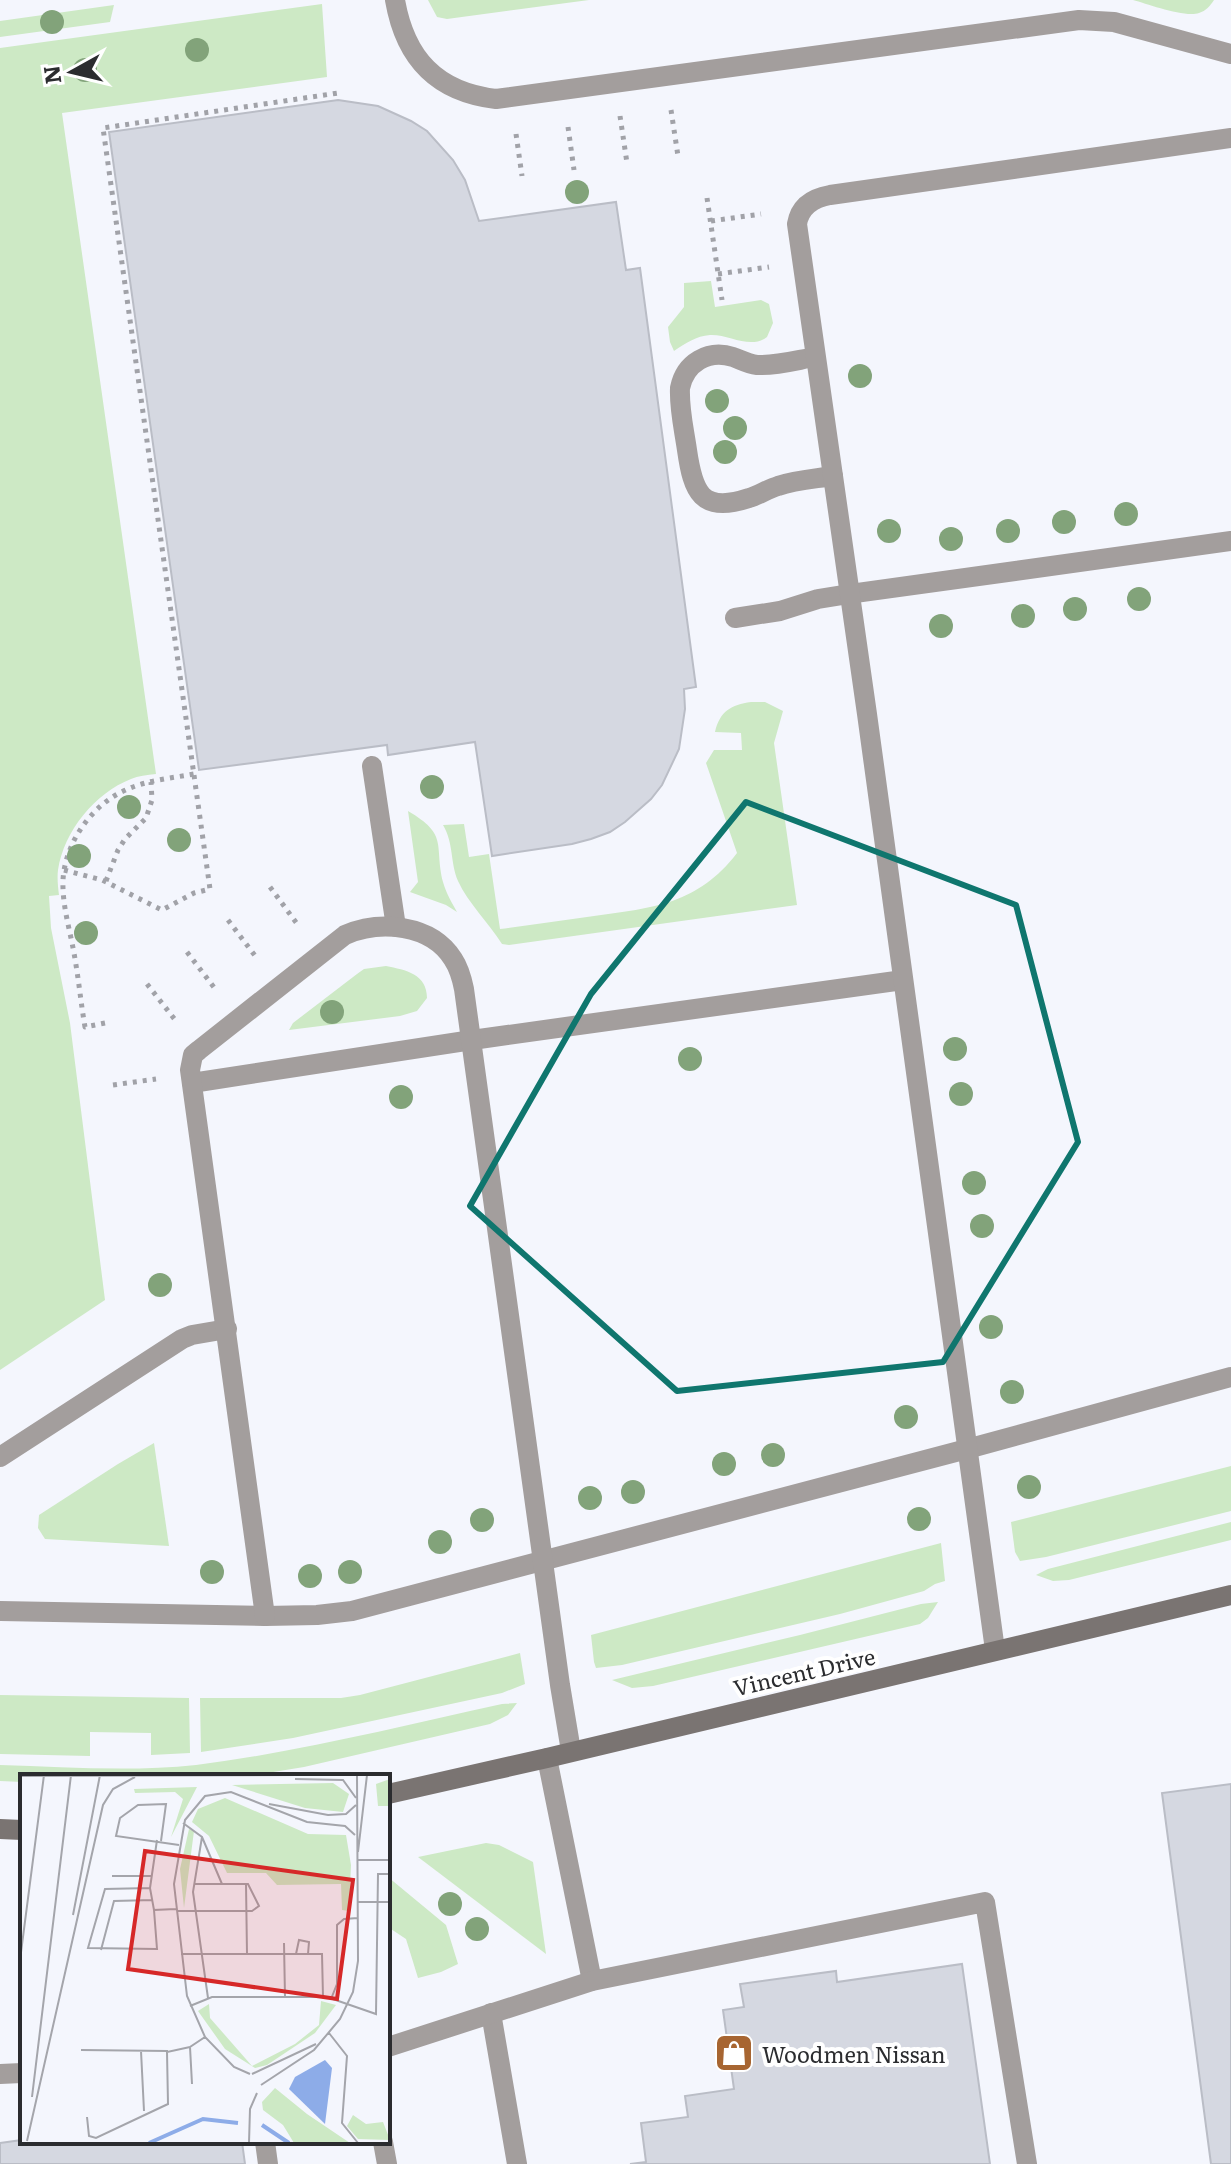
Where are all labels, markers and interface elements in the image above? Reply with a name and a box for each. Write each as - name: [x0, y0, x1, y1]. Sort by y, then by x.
- north arrow: [32, 32, 112, 112]
- text: N: [33, 64, 68, 86]
- street label: Vincent Drive: [730, 1639, 878, 1703]
- inset map: [20, 1774, 390, 2144]
- shop icon: Woodmen Nissan: [713, 2032, 755, 2074]
- place label: Woodmen Nissan: [762, 2037, 946, 2070]

